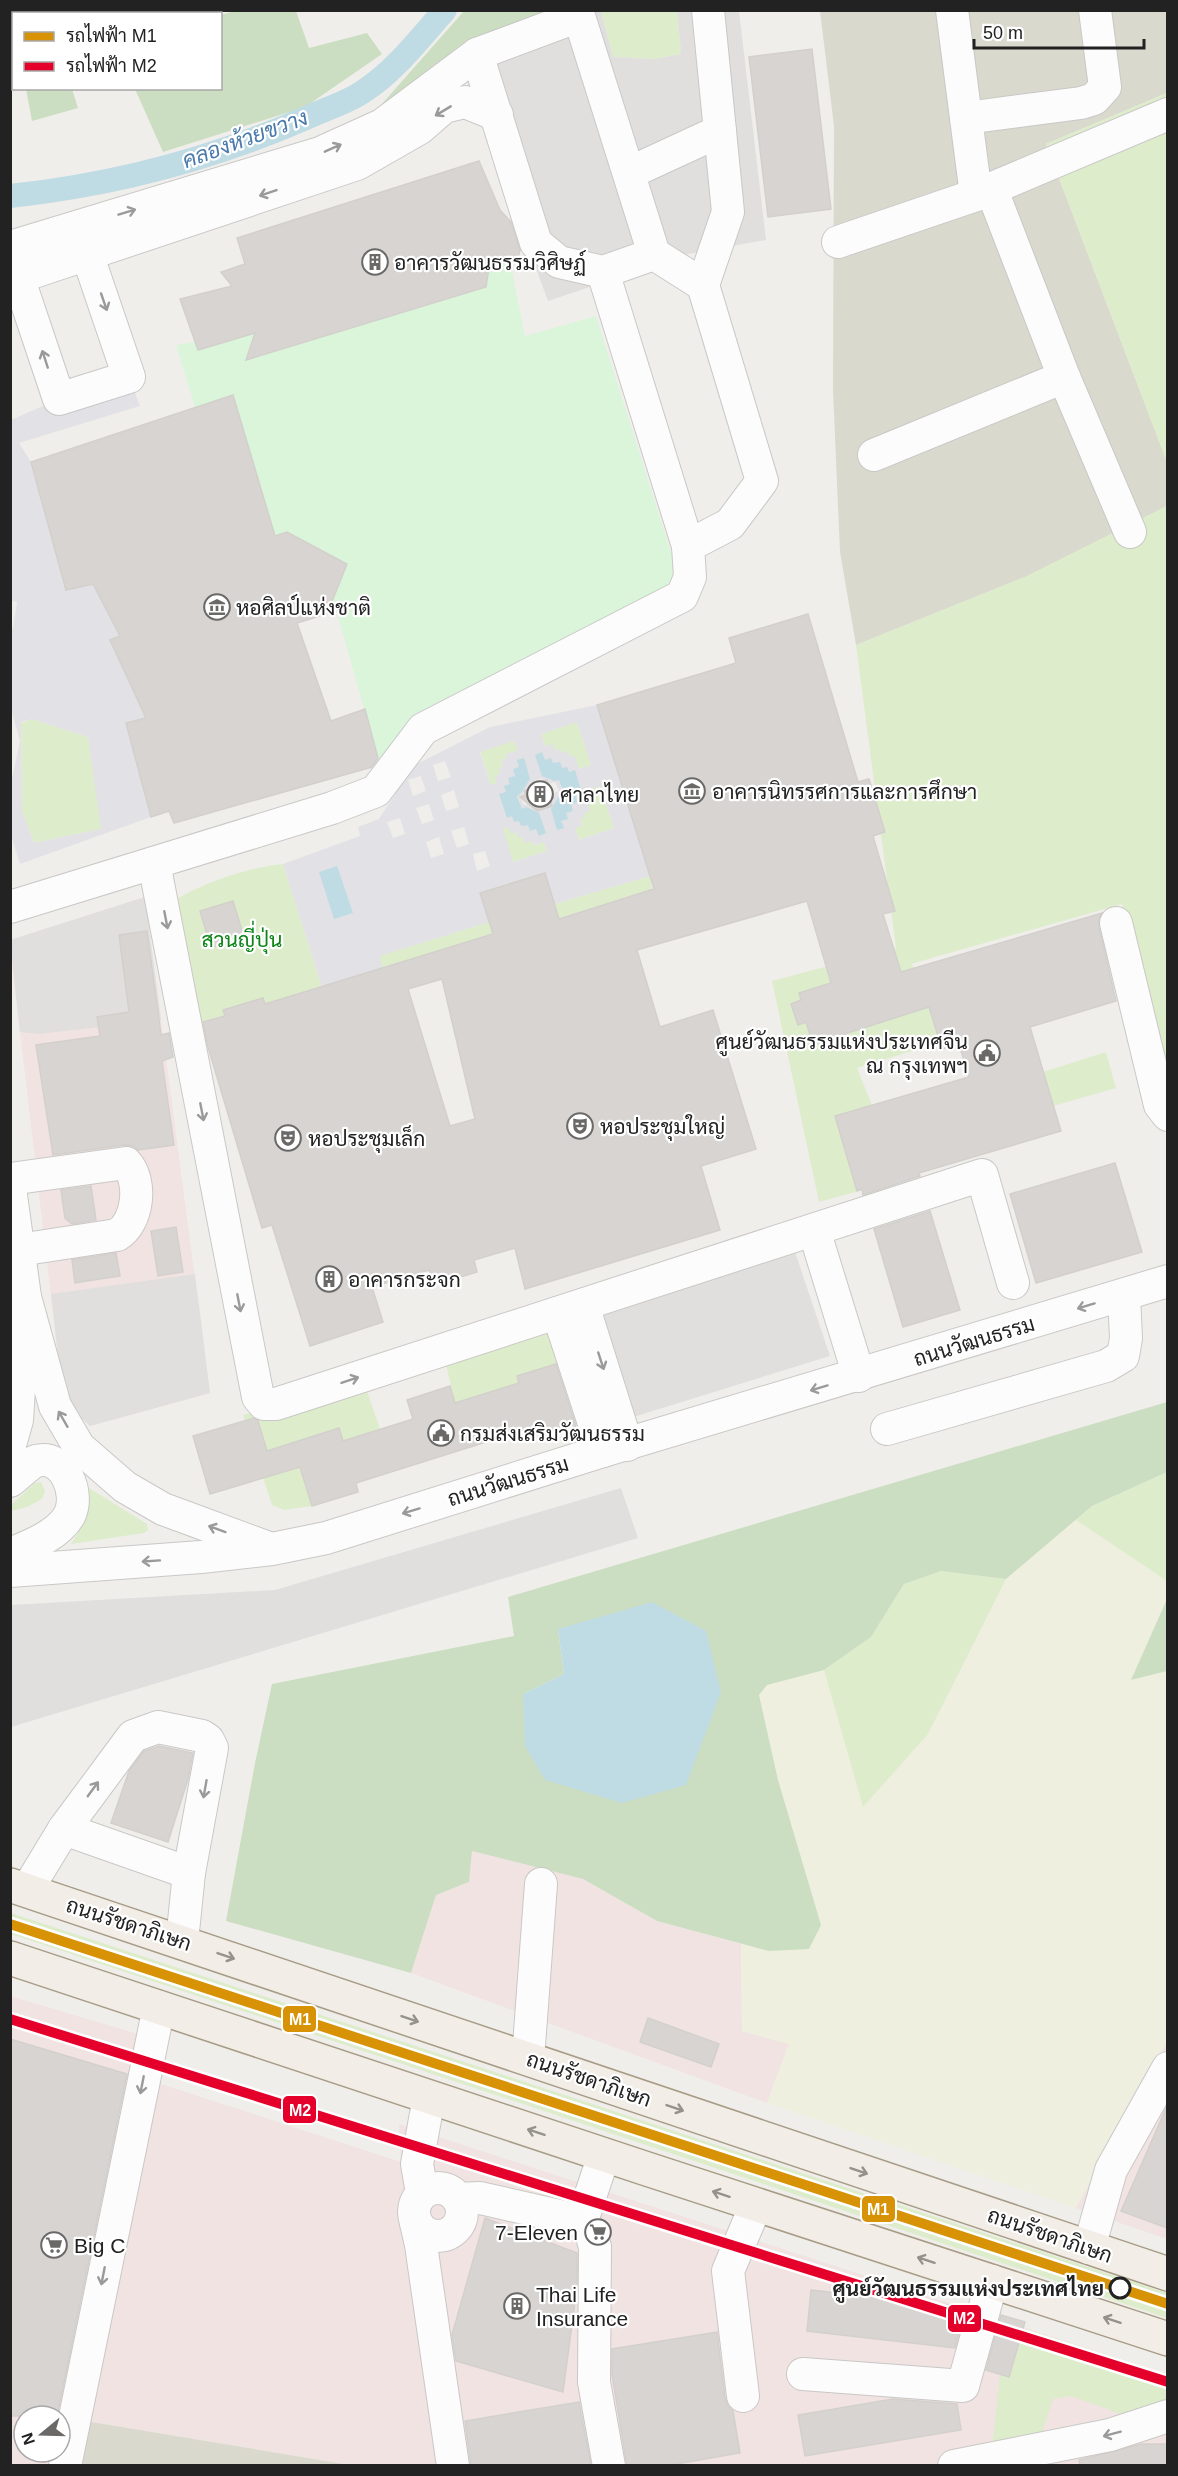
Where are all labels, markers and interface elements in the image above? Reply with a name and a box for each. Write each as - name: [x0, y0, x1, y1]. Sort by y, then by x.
- legend: [12, 12, 222, 90]
- scale bar: [974, 12, 1144, 50]
- text: รถไฟฟ้า M1: [66, 23, 157, 46]
- text: 50 m: [983, 23, 1023, 43]
- text: รถไฟฟ้า M2: [66, 53, 157, 76]
- water label: คลองห้วยขวาง: [178, 104, 311, 173]
- one-way arrow: [435, 105, 452, 117]
- one-way arrow: [323, 141, 341, 153]
- one-way arrow: [259, 189, 278, 200]
- one-way arrow: [117, 206, 136, 217]
- building icon: อาคารวัฒนธรรมวิศิษฏ์: [360, 247, 390, 277]
- place label: อาคารวัฒนธรรมวิศิษฏ์: [394, 249, 586, 276]
- one-way arrow: [99, 292, 110, 311]
- one-way arrow: [39, 350, 50, 369]
- museum icon: หอศิลป์แห่งชาติ: [202, 592, 232, 622]
- place label: หอศิลป์แห่งชาติ: [236, 593, 371, 619]
- museum icon: อาคารนิทรรศการและการศึกษา: [677, 776, 707, 806]
- building icon: ศาลาไทย: [525, 779, 555, 809]
- place label: อาคารนิทรรศการและการศึกษา: [712, 779, 977, 803]
- place label: ศาลาไทย: [560, 782, 639, 806]
- one-way arrow: [161, 910, 172, 930]
- park label: สวนญี่ปุ่น: [202, 920, 282, 954]
- place label: ศูนย์วัฒนธรรมแห่งประเทศจีน ณ กรุงเทพฯ: [716, 1028, 968, 1080]
- public building icon: ศูนย์วัฒนธรรมแห่งประเทศจีน ณ กรุงเทพฯ: [972, 1038, 1002, 1068]
- one-way arrow: [197, 1101, 208, 1121]
- theatre icon: หอประชุมใหญ่: [565, 1111, 595, 1141]
- place label: หอประชุมใหญ่: [600, 1114, 725, 1141]
- theatre icon: หอประชุมเล็ก: [273, 1123, 303, 1153]
- place label: หอประชุมเล็ก: [308, 1124, 425, 1153]
- building icon: อาคารกระจก: [314, 1264, 344, 1294]
- place label: อาคารกระจก: [348, 1268, 461, 1291]
- one-way arrow: [234, 1293, 245, 1312]
- one-way arrow: [1077, 1301, 1096, 1312]
- street label: ถนนวัฒนธรรม: [911, 1312, 1037, 1370]
- one-way arrow: [596, 1351, 607, 1370]
- one-way arrow: [340, 1374, 359, 1385]
- one-way arrow: [810, 1383, 829, 1394]
- one-way arrow: [57, 1411, 69, 1428]
- public building icon: กรมส่งเสริมวัฒนธรรม: [426, 1418, 456, 1448]
- place label: กรมส่งเสริมวัฒนธรรม: [460, 1422, 645, 1445]
- street label: ถนนวัฒนธรรม: [445, 1452, 571, 1510]
- one-way arrow: [402, 1506, 421, 1517]
- one-way arrow: [208, 1523, 227, 1534]
- one-way arrow: [142, 1556, 162, 1567]
- one-way arrow: [199, 1778, 210, 1798]
- one-way arrow: [87, 1781, 100, 1797]
- street label: ถนนรัชดาภิเษก: [64, 1893, 194, 1955]
- one-way arrow: [216, 1952, 235, 1963]
- line badge: M1: [282, 2005, 317, 2033]
- text: M1: [289, 2011, 311, 2028]
- one-way arrow: [400, 2014, 419, 2025]
- street label: ถนนรัชดาภิเษก: [524, 2047, 654, 2111]
- one-way arrow: [136, 2075, 147, 2094]
- line badge: M2: [282, 2095, 317, 2124]
- text: M2: [289, 2102, 311, 2119]
- one-way arrow: [665, 2104, 683, 2115]
- one-way arrow: [527, 2126, 546, 2137]
- one-way arrow: [849, 2166, 868, 2177]
- one-way arrow: [712, 2187, 731, 2198]
- line badge: M1: [861, 2195, 896, 2223]
- text: M1: [867, 2201, 889, 2218]
- street label: ถนนรัชดาภิเษก: [985, 2203, 1115, 2267]
- supermarket icon: 7-Eleven: [583, 2217, 613, 2247]
- place label: 7-Eleven: [495, 2221, 578, 2244]
- supermarket icon: Big C: [39, 2230, 69, 2260]
- place label: Big C: [74, 2234, 125, 2257]
- one-way arrow: [917, 2254, 936, 2265]
- one-way arrow: [97, 2267, 109, 2286]
- place label: ศูนย์วัฒนธรรมแห่งประเทศไทย: [832, 2275, 1104, 2303]
- marker: ศูนย์วัฒนธรรมแห่งประเทศไทย: [1109, 2277, 1131, 2299]
- place label: Thai Life Insurance: [536, 2283, 628, 2330]
- building icon: Thai Life Insurance: [502, 2291, 532, 2321]
- line badge: M2: [947, 2304, 982, 2333]
- text: M2: [953, 2310, 975, 2327]
- one-way arrow: [1103, 2314, 1122, 2325]
- north arrow: [12, 2404, 72, 2464]
- one-way arrow: [1103, 2429, 1122, 2441]
- text: N: [18, 2430, 38, 2447]

